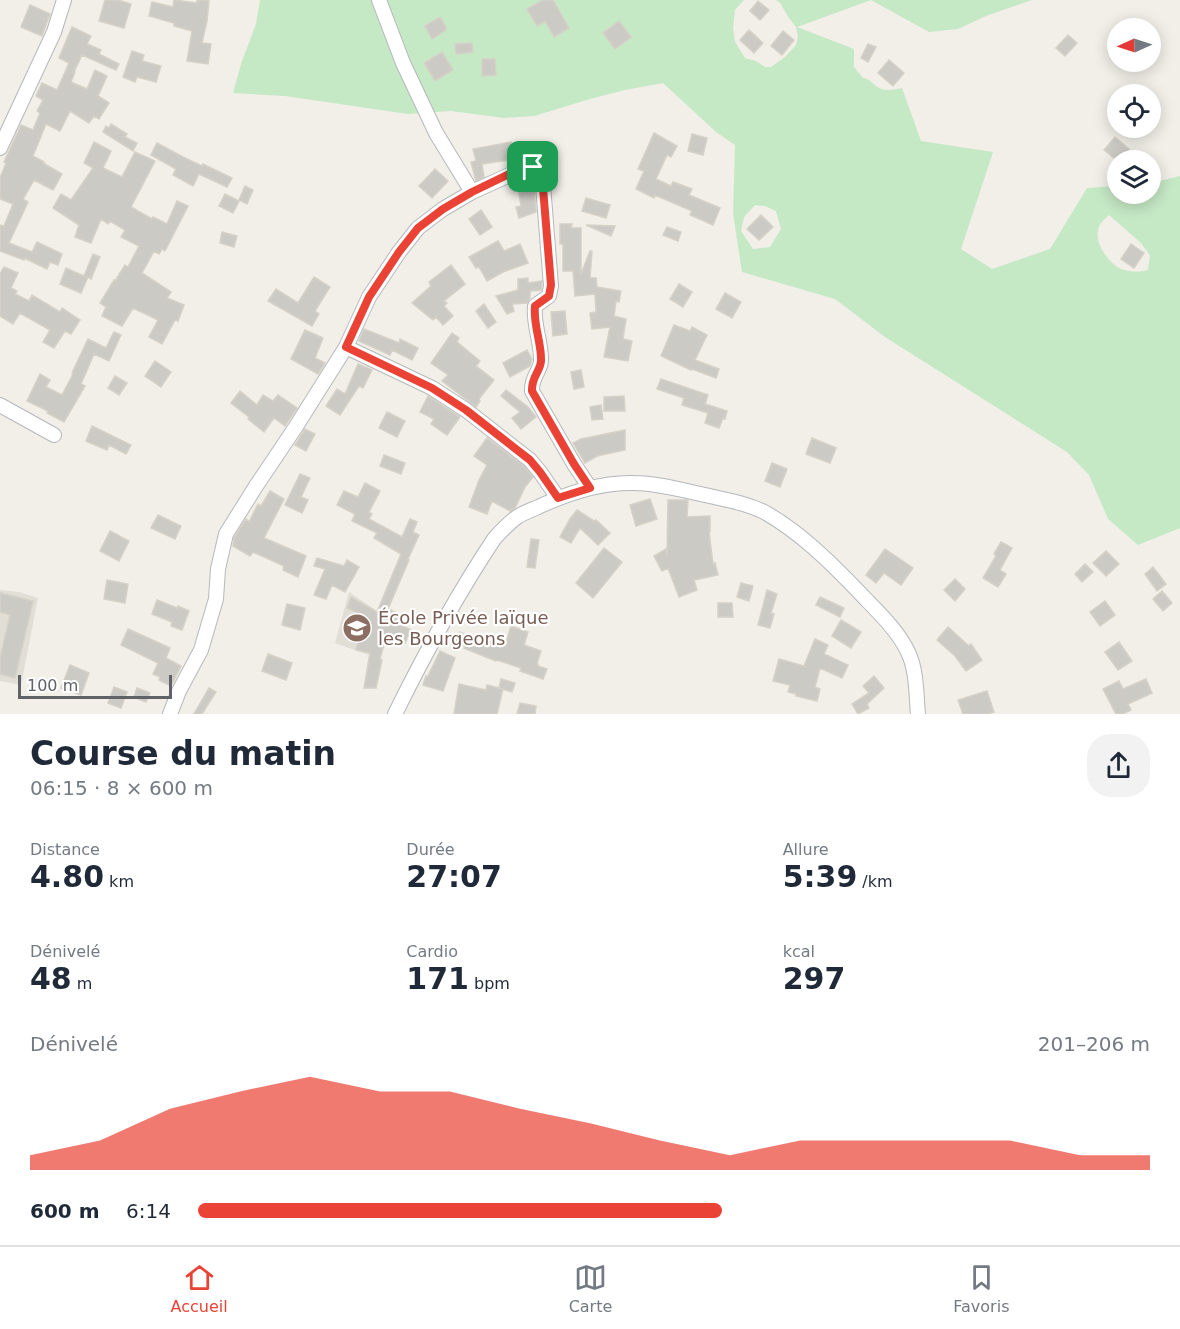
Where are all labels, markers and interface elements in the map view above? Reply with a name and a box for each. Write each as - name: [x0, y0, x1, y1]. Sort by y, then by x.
- north arrow: [1107, 18, 1161, 72]
- map controls: [1107, 18, 1161, 204]
- button: locate: [1107, 84, 1161, 138]
- pin: [507, 141, 558, 192]
- icon: arrive: [516, 150, 549, 183]
- button: layers: [1107, 150, 1161, 204]
- place label: École Privée laïque les Bourgeons: [378, 607, 548, 649]
- school or university icon: École Privée laïque les Bourgeons: [341, 612, 373, 644]
- scale bar: [18, 672, 172, 700]
- text: 100 m: [27, 676, 78, 695]
- text: Course du matin: [30, 734, 336, 773]
- button: share: [1087, 734, 1150, 797]
- text: 06:15 · 8 × 600 m: [30, 776, 213, 800]
- text: Distance: [30, 840, 100, 859]
- text: Durée: [406, 840, 455, 859]
- text: Allure: [783, 840, 829, 859]
- text: 4.80: [30, 859, 104, 894]
- text: 27:07: [406, 859, 502, 894]
- text: 5:39: [783, 859, 857, 894]
- text: km: [104, 872, 134, 891]
- text: /km: [857, 872, 893, 891]
- text: Dénivelé: [30, 942, 100, 961]
- text: Cardio: [406, 942, 458, 961]
- text: kcal: [783, 942, 815, 961]
- text: 48: [30, 961, 72, 996]
- text: 171: [406, 961, 469, 996]
- text: 297: [783, 961, 845, 996]
- text: m: [72, 974, 92, 993]
- text: bpm: [469, 974, 510, 993]
- text: Dénivelé: [30, 1032, 118, 1056]
- text: 201–206 m: [1038, 1032, 1150, 1056]
- text: 600 m: [30, 1199, 100, 1223]
- text: 6:14: [126, 1199, 171, 1223]
- tab: Accueil: [171, 1261, 228, 1316]
- tab: Carte: [569, 1261, 612, 1316]
- tab: Favoris: [953, 1261, 1009, 1316]

